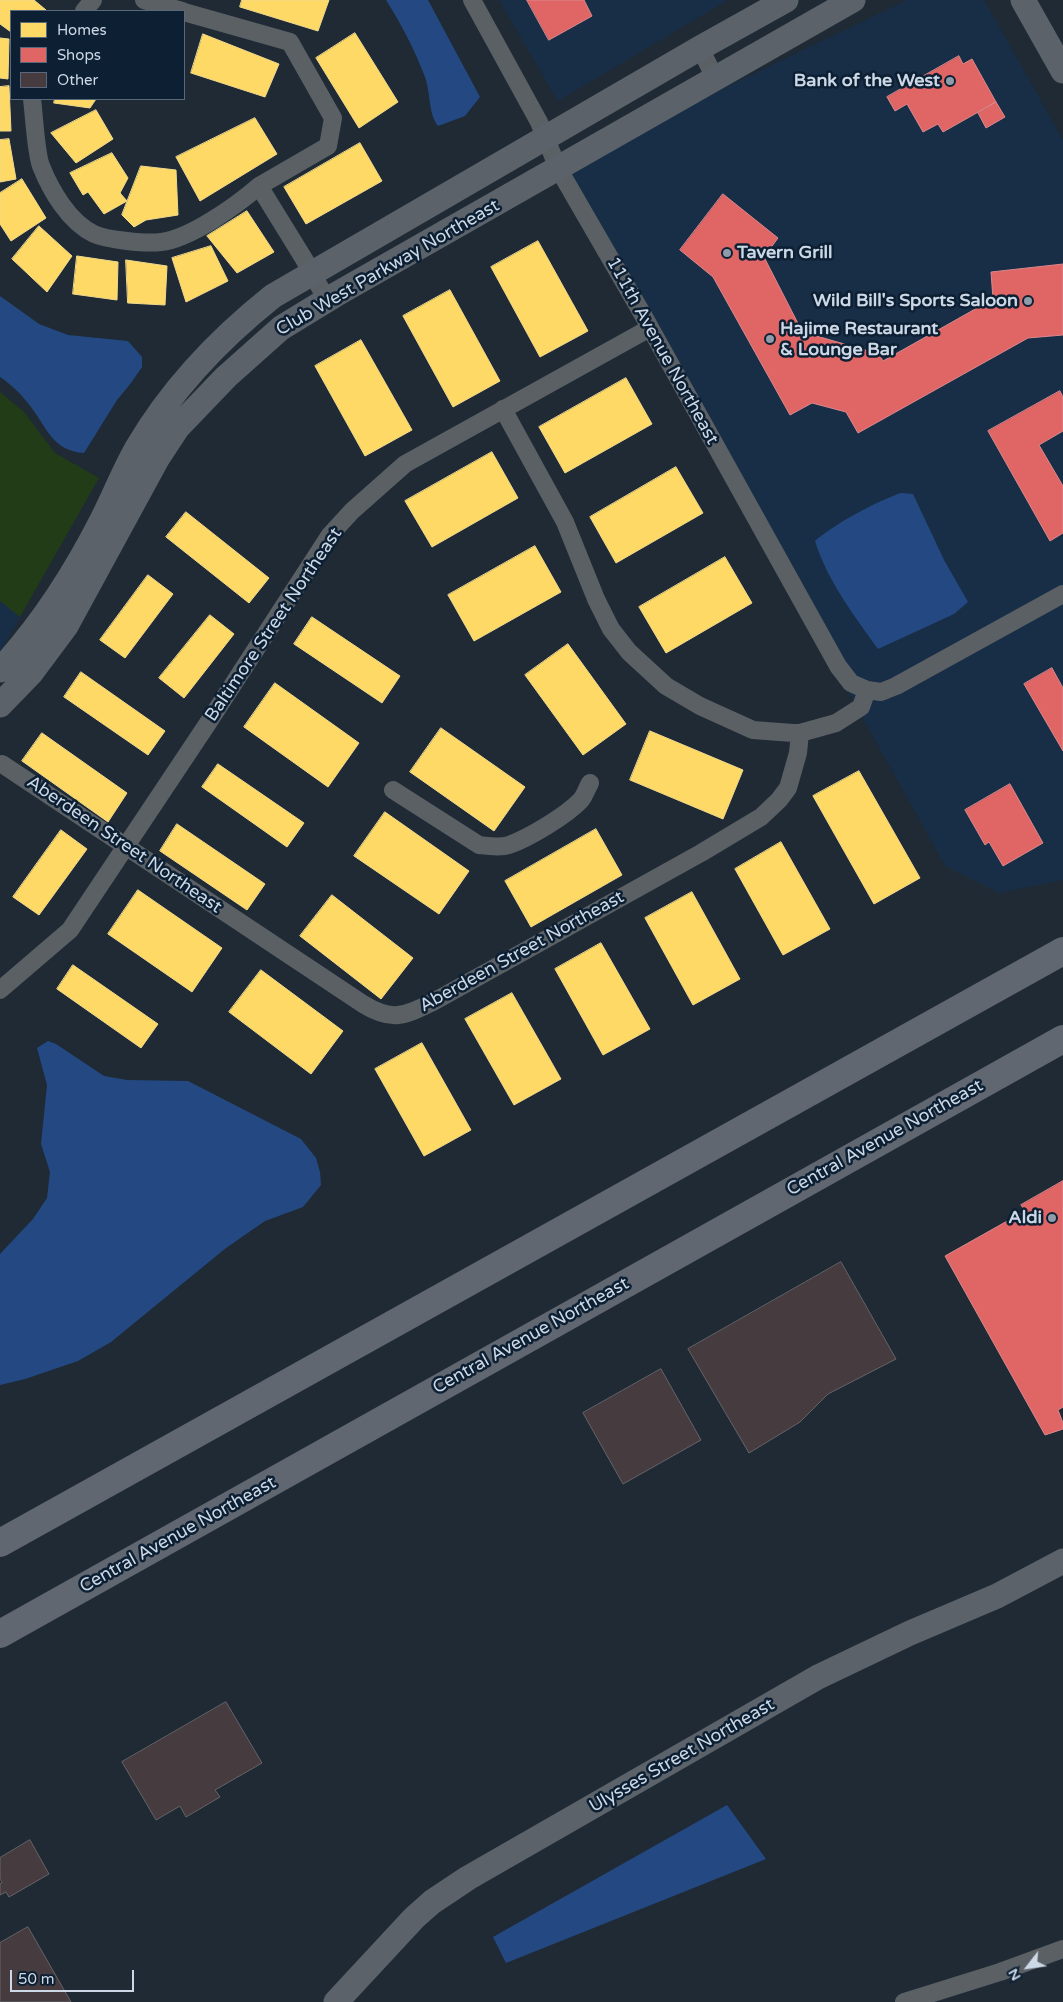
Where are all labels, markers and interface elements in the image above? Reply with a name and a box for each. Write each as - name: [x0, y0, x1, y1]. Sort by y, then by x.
- legend: [10, 10, 185, 100]
- text: Homes: [57, 21, 107, 39]
- text: Shops: [57, 46, 101, 64]
- place label: Bank of the West: [794, 70, 940, 92]
- text: Other: [57, 71, 98, 89]
- marker: Bank of the West: [944, 75, 956, 87]
- street label: Club West Parkway Northeast: [273, 195, 503, 341]
- place label: Tavern Grill: [737, 242, 833, 264]
- marker: Tavern Grill: [721, 247, 733, 259]
- street label: 111th Avenue Northeast: [601, 253, 723, 449]
- place label: Wild Bill's Sports Saloon: [813, 290, 1018, 312]
- marker: Wild Bill's Sports Saloon: [1022, 295, 1034, 307]
- place label: Hajime Restaurant & Lounge Bar: [780, 318, 938, 360]
- marker: Hajime Restaurant & Lounge Bar: [764, 333, 776, 345]
- street label: Baltimore Street Northeast: [201, 524, 347, 726]
- street label: Aberdeen Street Northeast: [22, 772, 226, 918]
- street label: Aberdeen Street Northeast: [416, 887, 628, 1017]
- street label: Central Avenue Northeast: [783, 1075, 987, 1201]
- place label: Aldi: [1008, 1207, 1042, 1229]
- marker: Aldi: [1046, 1212, 1058, 1224]
- street label: Central Avenue Northeast: [429, 1273, 633, 1399]
- street label: Central Avenue Northeast: [76, 1472, 280, 1598]
- street label: Ulysses Street Northeast: [586, 1694, 778, 1818]
- north arrow: [1003, 1942, 1053, 1992]
- scale bar: [12, 1960, 136, 1992]
- text: N: [1004, 1966, 1025, 1984]
- text: 50 m: [18, 1970, 55, 1988]

